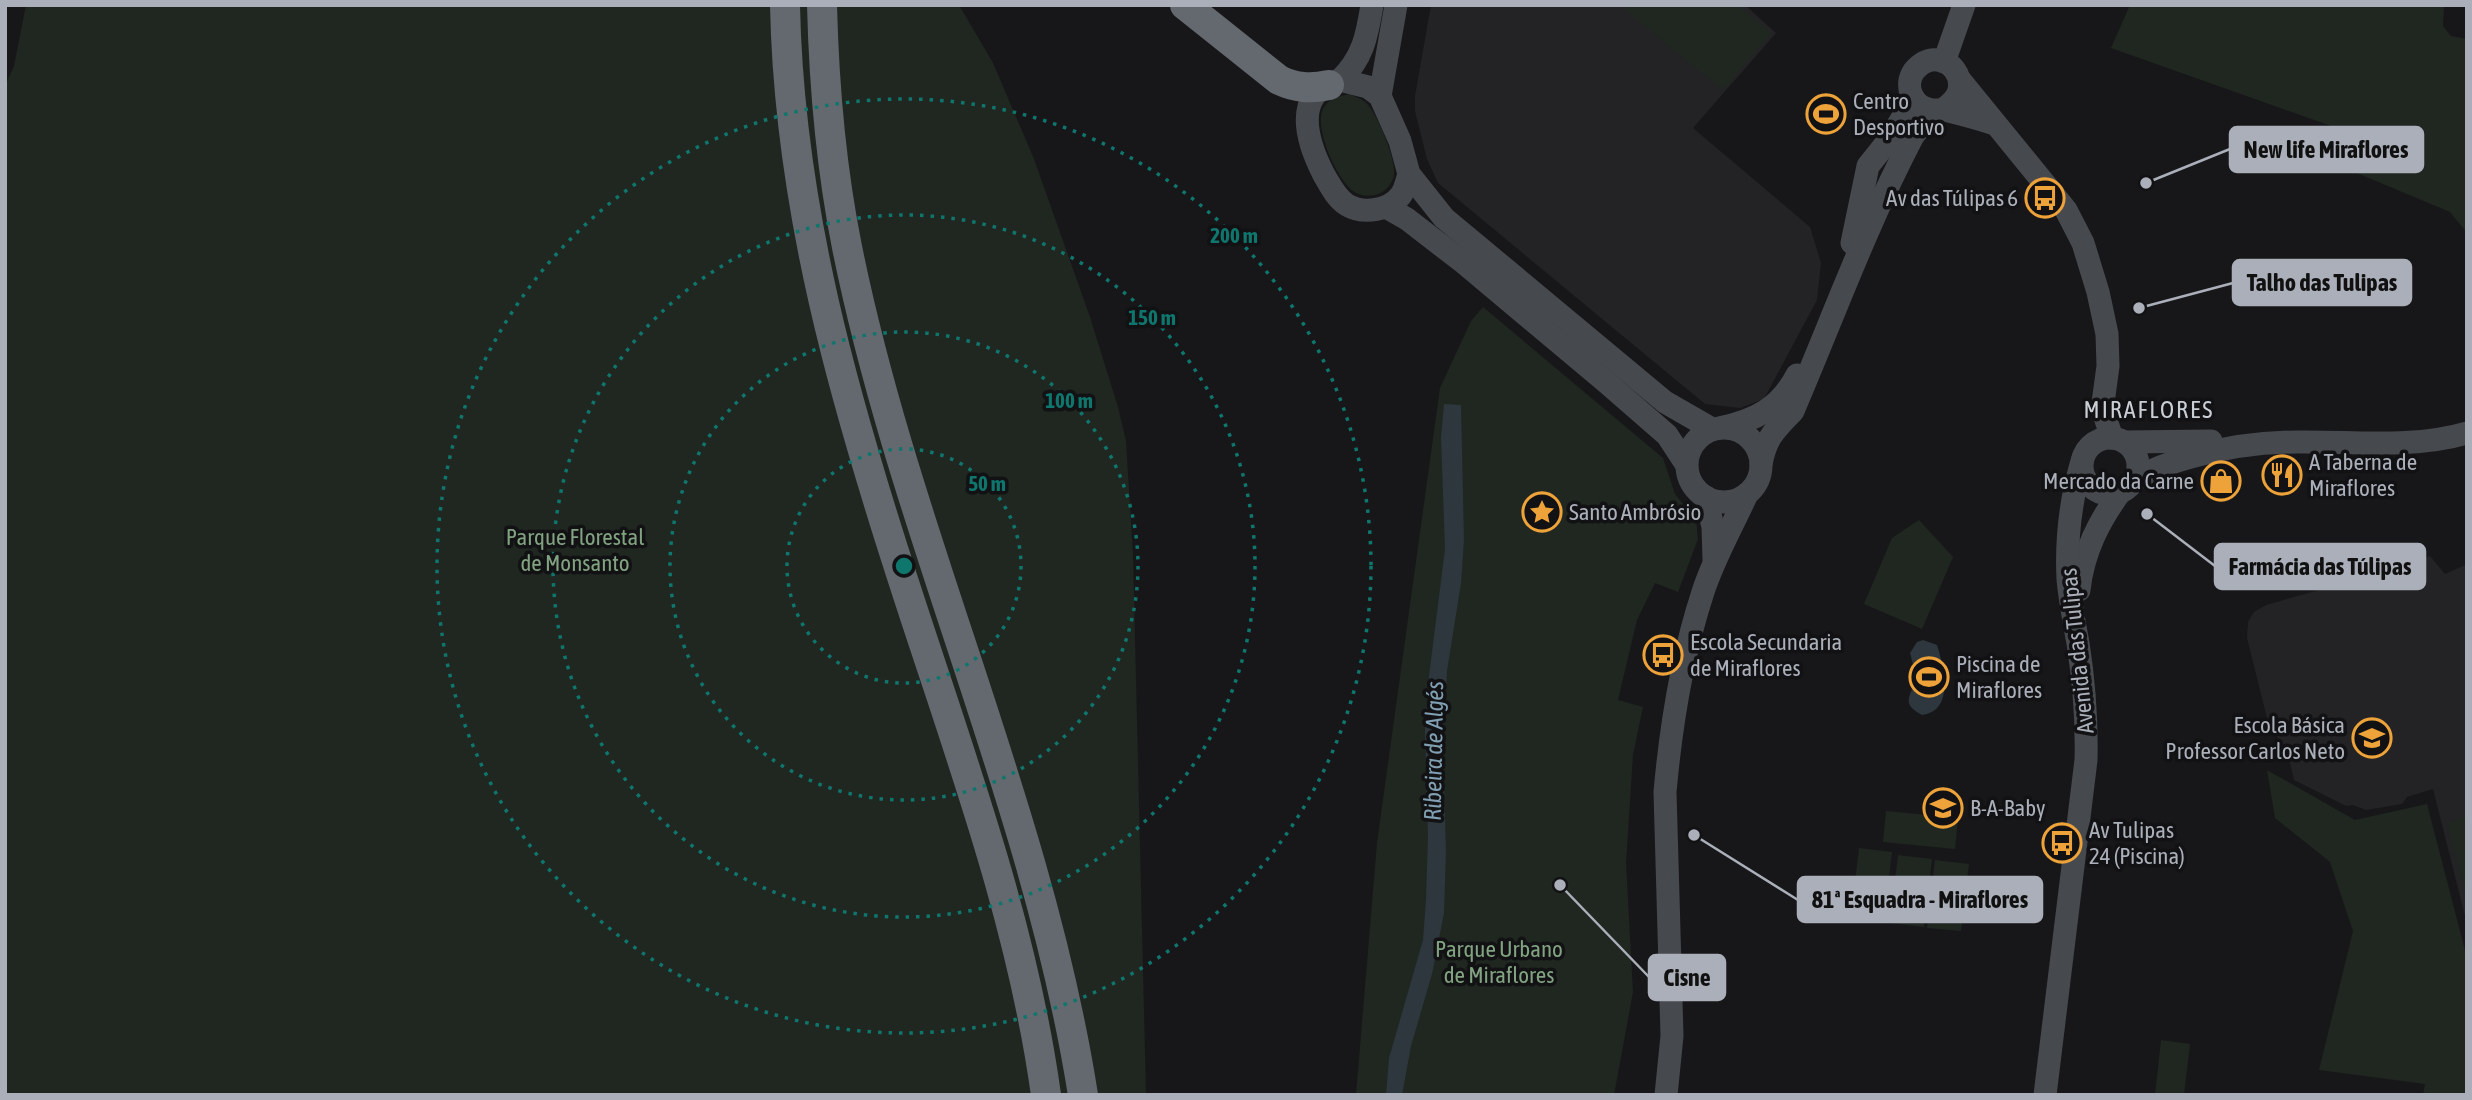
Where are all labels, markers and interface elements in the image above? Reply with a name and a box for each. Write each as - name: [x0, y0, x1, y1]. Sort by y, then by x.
- place label: Centro Desportivo: [1853, 88, 1945, 140]
- sports icon: Centro Desportivo: [1805, 93, 1847, 135]
- callout: New life Miraflores: [2230, 127, 2423, 172]
- text: New life Miraflores: [2244, 136, 2409, 163]
- bus stop icon: Av das Túlipas 6: [2024, 177, 2066, 219]
- place label: Av das Túlipas 6: [1886, 185, 2018, 211]
- text: 200 m: [1210, 223, 1258, 247]
- callout: Talho das Tulipas: [2233, 260, 2411, 305]
- text: Talho das Tulipas: [2247, 269, 2398, 296]
- text: 150 m: [1128, 305, 1176, 329]
- text: 100 m: [1045, 388, 1093, 412]
- district label: MIRAFLORES: [2084, 396, 2214, 423]
- place label: A Taberna de Miraflores: [2309, 449, 2417, 501]
- restaurant icon: A Taberna de Miraflores: [2261, 454, 2303, 496]
- shop icon: Mercado da Carne: [2200, 460, 2242, 502]
- place label: Mercado da Carne: [2043, 468, 2194, 494]
- text: 50 m: [968, 471, 1006, 495]
- place icon: Santo Ambrósio: [1521, 491, 1563, 533]
- place label: Santo Ambrósio: [1569, 499, 1701, 525]
- park label: Parque Florestal de Monsanto: [506, 524, 644, 576]
- callout: Farmácia das Túlipas: [2215, 544, 2425, 589]
- text: Farmácia das Túlipas: [2229, 553, 2412, 580]
- centre of rings: [892, 554, 916, 578]
- street label: Avenida das Tulipas: [2055, 567, 2099, 735]
- place label: Escola Secundaria de Miraflores: [1690, 629, 1842, 681]
- bus stop icon: Escola Secundaria de Miraflores: [1642, 634, 1684, 676]
- place label: Piscina de Miraflores: [1956, 651, 2042, 703]
- sports icon: Piscina de Miraflores: [1908, 656, 1950, 698]
- water label: Ribeira de Algés: [1419, 681, 1448, 821]
- place label: Escola Básica Professor Carlos Neto: [2165, 712, 2345, 764]
- school or university icon: Escola Básica Professor Carlos Neto: [2351, 717, 2393, 759]
- school or university icon: B-A-Baby: [1922, 787, 1964, 829]
- place label: B-A-Baby: [1970, 795, 2045, 821]
- place label: Av Tulipas 24 (Piscina): [2089, 817, 2185, 869]
- bus stop icon: Av Tulipas 24 (Piscina): [2041, 822, 2083, 864]
- callout: 81ª Esquadra - Miraflores: [1798, 877, 2042, 922]
- text: 81ª Esquadra - Miraflores: [1812, 886, 2029, 913]
- park label: Parque Urbano de Miraflores: [1435, 936, 1563, 988]
- callout: Cisne: [1649, 955, 1725, 1000]
- text: Cisne: [1663, 964, 1711, 991]

